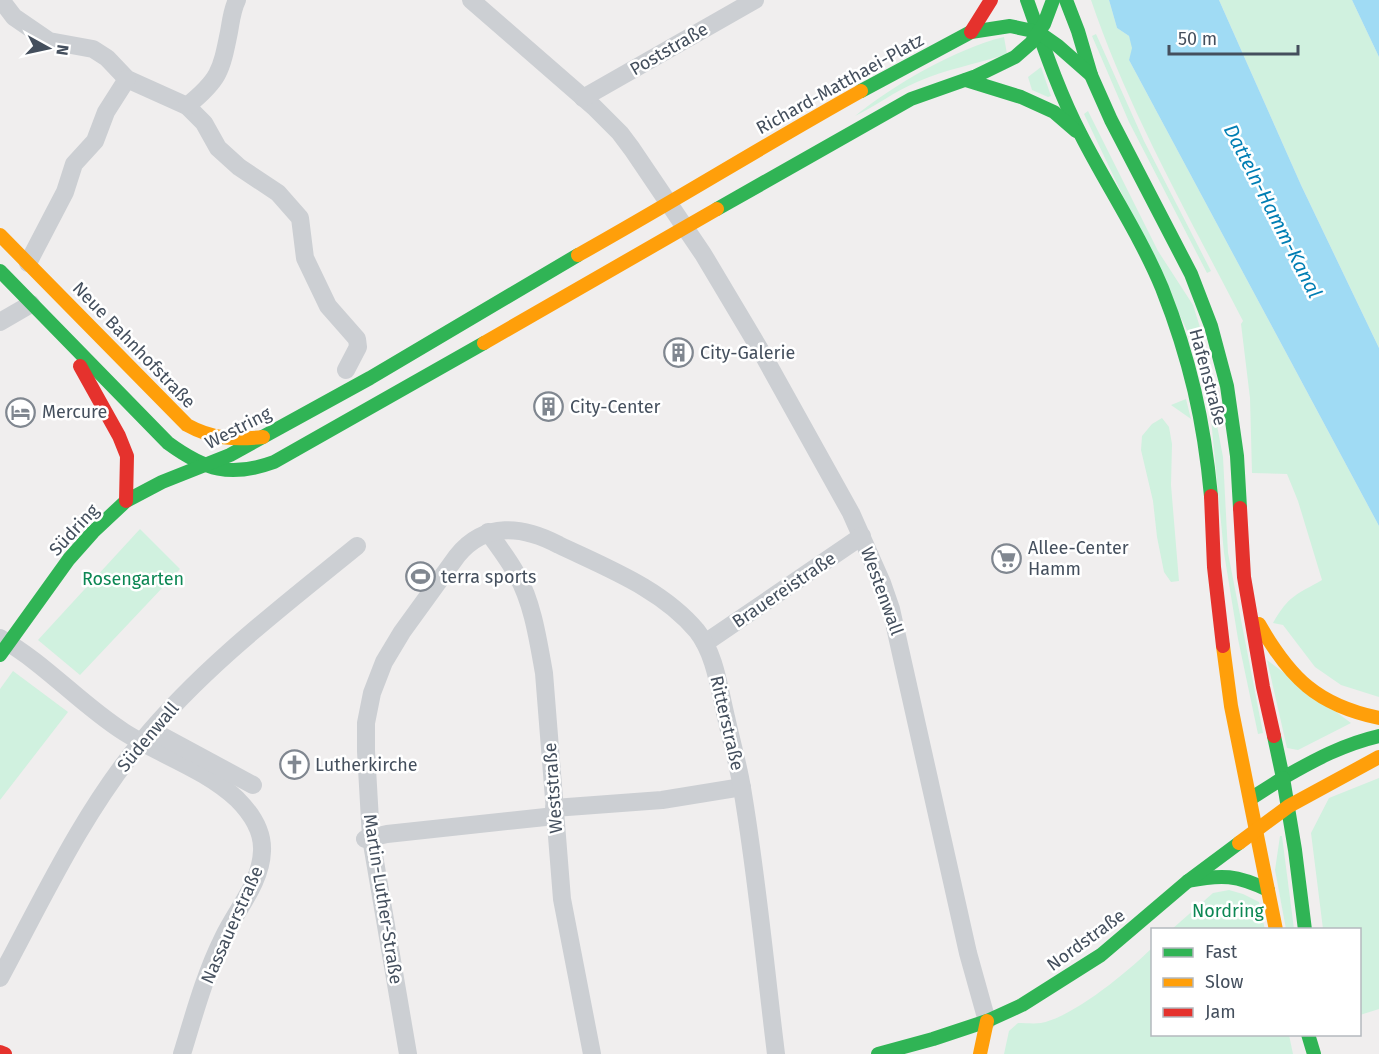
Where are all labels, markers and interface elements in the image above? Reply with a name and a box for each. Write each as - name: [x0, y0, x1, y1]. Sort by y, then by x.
- north arrow: [18, 18, 78, 78]
- street label: Poststraße: [626, 18, 712, 80]
- scale bar: [1169, 18, 1298, 56]
- text: 50 m: [1178, 28, 1217, 50]
- street label: Richard-Matthaei-Platz: [752, 29, 928, 139]
- text: N: [52, 43, 73, 57]
- water label: Datteln-Hamm-Kanal: [1219, 120, 1327, 302]
- street label: Neue Bahnhofstraße: [68, 277, 200, 413]
- street label: Hafenstraße: [1184, 326, 1232, 428]
- building icon: City-Galerie: [663, 337, 695, 369]
- place label: City-Galerie: [700, 342, 795, 364]
- building icon: City-Center: [533, 391, 565, 423]
- hotel icon: Mercure: [5, 396, 37, 428]
- place label: City-Center: [570, 396, 661, 418]
- place label: Mercure: [42, 401, 107, 423]
- street label: Westring: [201, 402, 275, 454]
- street label: Südring: [44, 499, 104, 561]
- place label: Allee-Center Hamm: [1028, 537, 1129, 580]
- supermarket icon: Allee-Center Hamm: [991, 542, 1023, 574]
- street label: Westenwall: [856, 544, 908, 638]
- street label: Brauereistraße: [728, 547, 840, 633]
- sports icon: terra sports: [404, 561, 436, 593]
- place label: terra sports: [441, 566, 536, 588]
- park label: Rosengarten: [82, 568, 184, 590]
- street label: Ritterstraße: [705, 673, 749, 773]
- street label: Südenwall: [112, 698, 184, 776]
- street label: Weststraße: [539, 742, 567, 834]
- church icon: Lutherkirche: [278, 749, 310, 781]
- place label: Lutherkirche: [315, 754, 418, 776]
- street label: Martin-Luther-Straße: [359, 812, 407, 986]
- street label: Nassauerstraße: [196, 863, 268, 987]
- park label: Nordring: [1192, 900, 1265, 922]
- street label: Nordstraße: [1043, 904, 1129, 976]
- legend: [1151, 928, 1361, 1036]
- text: Fast: [1205, 941, 1238, 963]
- text: Slow: [1205, 971, 1244, 993]
- text: Jam: [1205, 1001, 1236, 1023]

